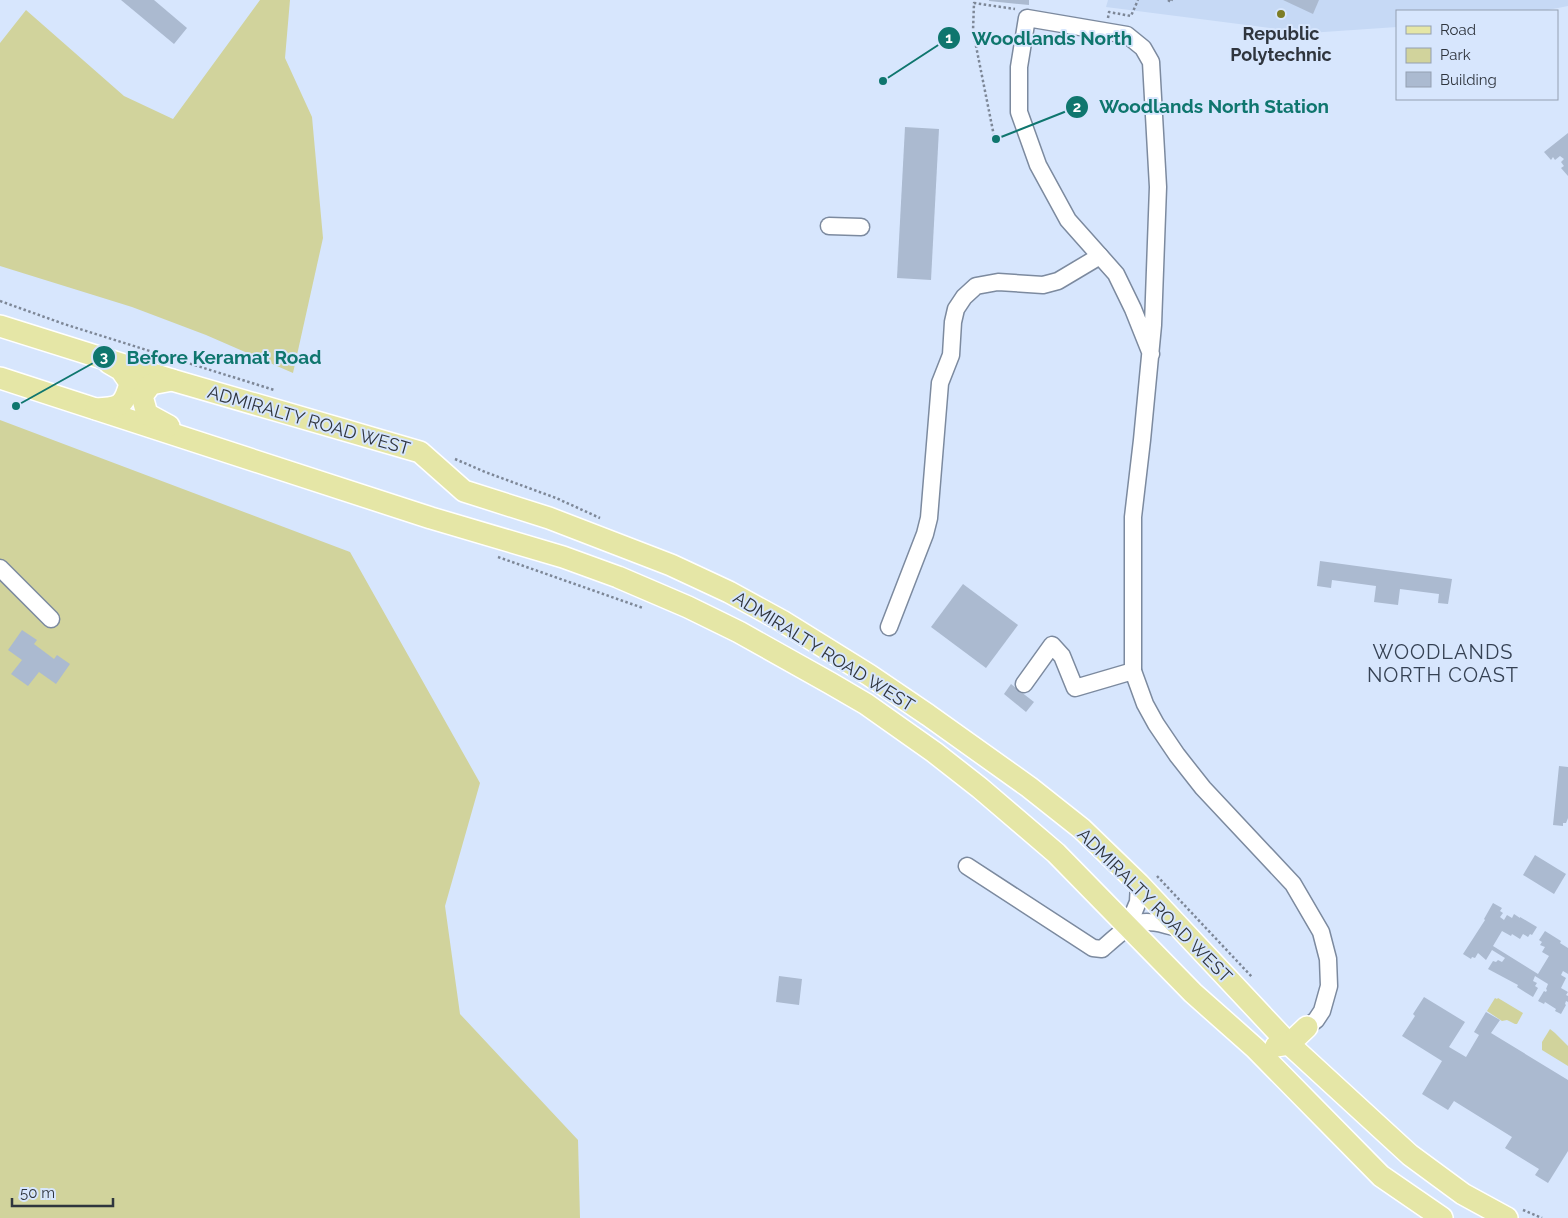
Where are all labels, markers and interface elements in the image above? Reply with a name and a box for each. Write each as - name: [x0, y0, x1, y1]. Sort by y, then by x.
- marker: Republic Polytechnic: [1275, 8, 1287, 20]
- legend: [1396, 10, 1558, 100]
- callout: Woodlands North: [936, 21, 1142, 55]
- text: Road: [1440, 21, 1476, 39]
- place label: Republic Polytechnic: [1230, 23, 1332, 65]
- text: Woodlands North: [972, 27, 1132, 49]
- text: 1: [945, 29, 953, 47]
- text: Park: [1440, 46, 1471, 64]
- text: Building: [1440, 71, 1497, 89]
- callout: Woodlands North Station: [1065, 90, 1339, 124]
- text: Woodlands North Station: [1099, 95, 1329, 117]
- text: 2: [1073, 98, 1081, 116]
- callout: Before Keramat Road: [91, 340, 331, 374]
- text: Before Keramat Road: [127, 346, 321, 368]
- text: 3: [100, 348, 108, 366]
- street label: ADMIRALTY ROAD WEST: [205, 381, 413, 459]
- street label: ADMIRALTY ROAD WEST: [730, 587, 918, 715]
- district label: WOODLANDS NORTH COAST: [1367, 640, 1519, 687]
- street label: ADMIRALTY ROAD WEST: [1073, 823, 1237, 987]
- scale bar: [12, 1176, 114, 1208]
- text: 50 m: [20, 1184, 55, 1202]

